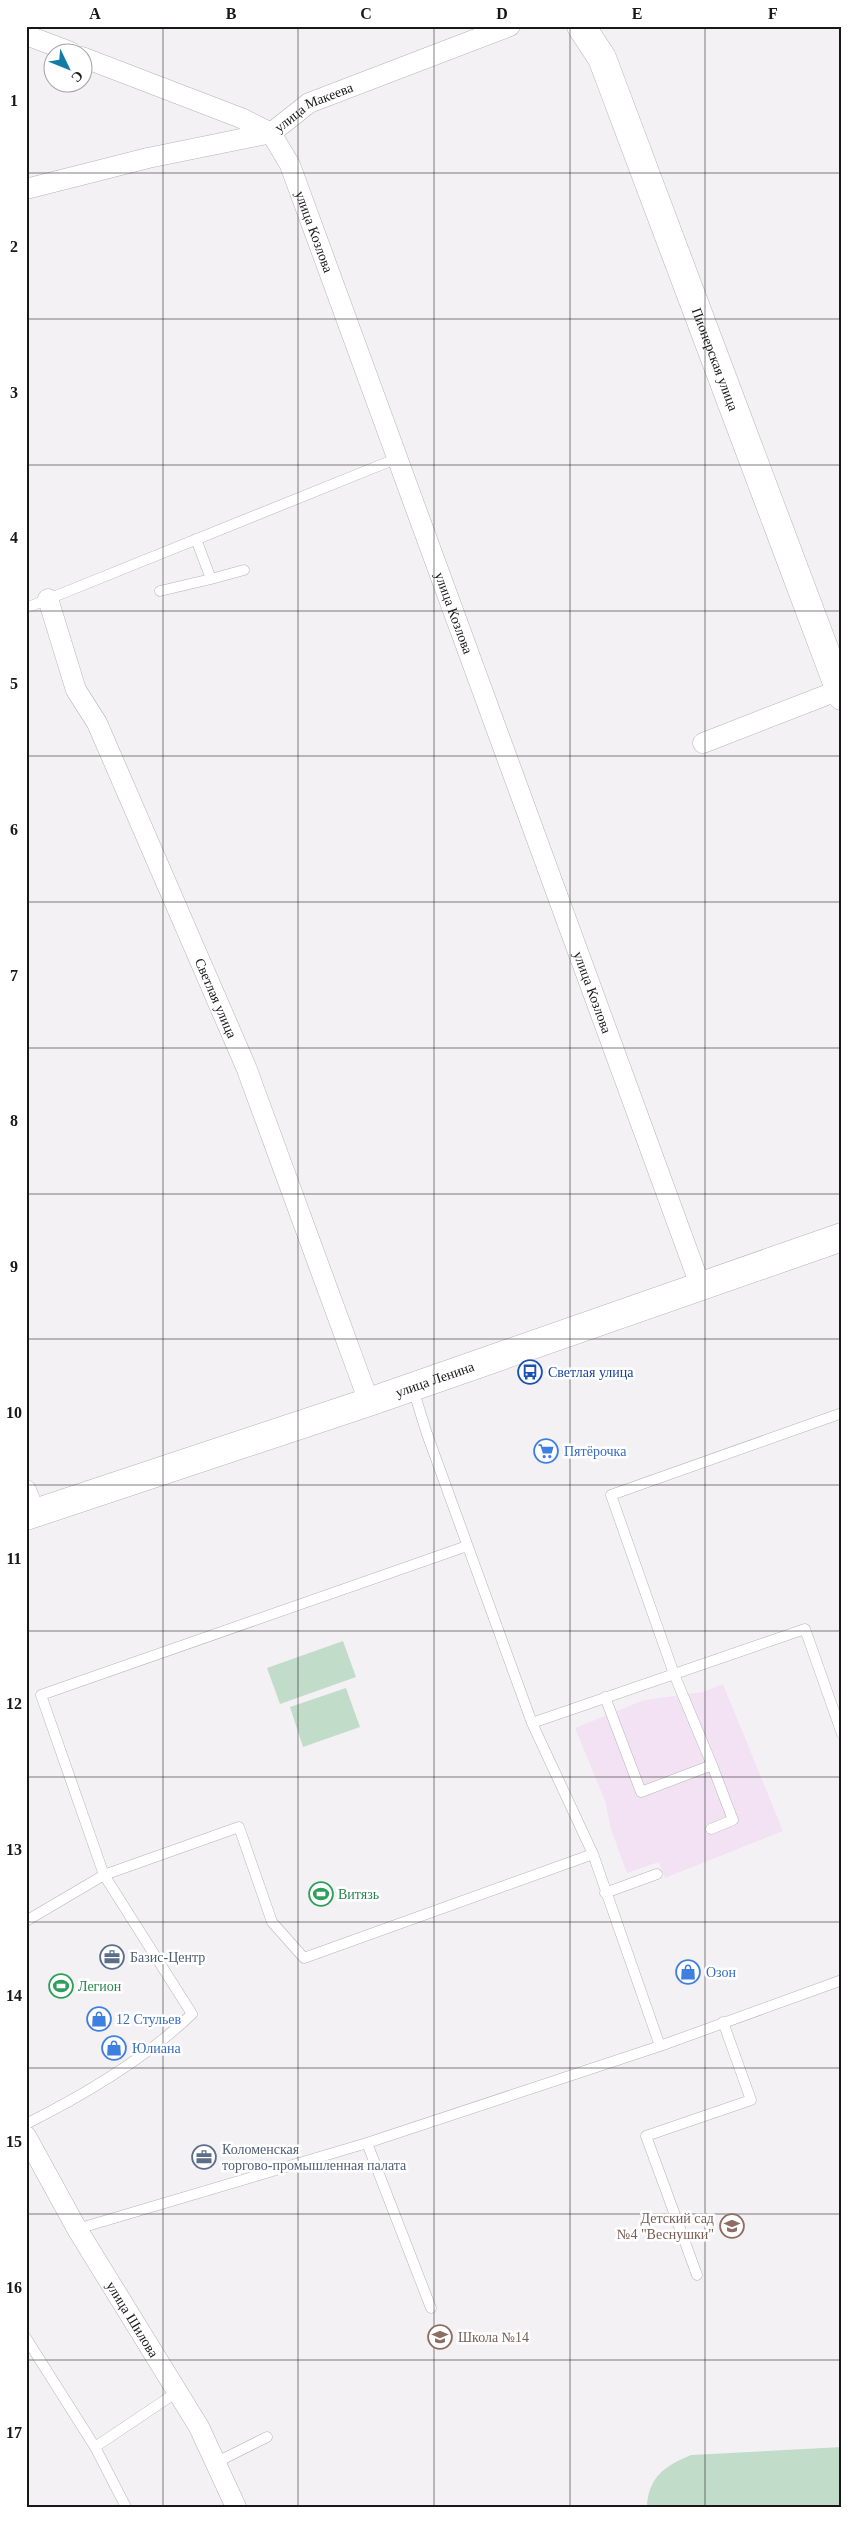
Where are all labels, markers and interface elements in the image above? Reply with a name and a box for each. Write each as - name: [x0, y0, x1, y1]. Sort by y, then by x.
- text: A: [89, 5, 101, 22]
- text: B: [226, 5, 237, 22]
- text: C: [360, 5, 372, 22]
- text: D: [496, 5, 508, 22]
- text: E: [632, 5, 642, 22]
- text: F: [768, 5, 778, 22]
- north arrow: [42, 42, 92, 92]
- text: С: [68, 68, 86, 85]
- street label: улица Макеева: [272, 80, 356, 135]
- text: 1: [10, 92, 18, 109]
- street label: улица Козлова: [292, 189, 336, 275]
- text: 2: [10, 238, 18, 255]
- street label: Пионерская улица: [689, 306, 741, 414]
- text: 3: [10, 384, 18, 401]
- text: 4: [10, 529, 18, 546]
- street label: улица Козлова: [432, 570, 476, 657]
- text: 5: [10, 675, 18, 692]
- text: 6: [10, 821, 18, 838]
- street label: улица Козлова: [571, 949, 614, 1036]
- street label: Светлая улица: [192, 956, 240, 1041]
- text: 7: [10, 967, 18, 984]
- text: 8: [10, 1112, 18, 1129]
- text: 9: [10, 1258, 18, 1275]
- street label: улица Ленина: [393, 1359, 477, 1400]
- bus stop icon: Светлая улица: [517, 1359, 543, 1385]
- place label: Светлая улица: [548, 1365, 634, 1380]
- text: 10: [6, 1404, 22, 1421]
- supermarket icon: Пятёрочка: [533, 1438, 559, 1464]
- place label: Пятёрочка: [564, 1444, 627, 1459]
- text: 11: [6, 1550, 22, 1567]
- text: 12: [6, 1695, 22, 1712]
- text: 13: [6, 1841, 22, 1858]
- sports icon: Витязь: [308, 1881, 334, 1907]
- place label: Витязь: [338, 1887, 379, 1902]
- office icon: Базис-Центр: [99, 1944, 125, 1970]
- place label: Базис-Центр: [130, 1950, 205, 1965]
- shop icon: Озон: [675, 1959, 701, 1985]
- place label: Озон: [706, 1965, 737, 1980]
- sports icon: Легион: [48, 1973, 74, 1999]
- place label: Легион: [78, 1979, 122, 1994]
- text: 14: [6, 1987, 22, 2004]
- shop icon: 12 Стульев: [86, 2006, 112, 2032]
- place label: 12 Стульев: [116, 2012, 182, 2027]
- shop icon: Юлиана: [101, 2035, 127, 2061]
- place label: Юлиана: [132, 2041, 181, 2056]
- text: 15: [6, 2133, 22, 2150]
- place label: Коломенская торгово-промышленная палата: [222, 2142, 407, 2173]
- office icon: Коломенская торгово-промышленная палата: [191, 2144, 217, 2170]
- place label: Детский сад №4 "Веснушки": [617, 2211, 714, 2242]
- school or university icon: Детский сад №4 "Веснушки": [719, 2213, 745, 2239]
- text: 16: [6, 2279, 22, 2296]
- street label: улица Шилова: [103, 2279, 162, 2361]
- school or university icon: Школа №14: [427, 2324, 453, 2350]
- place label: Школа №14: [458, 2330, 529, 2345]
- text: 17: [6, 2424, 22, 2441]

